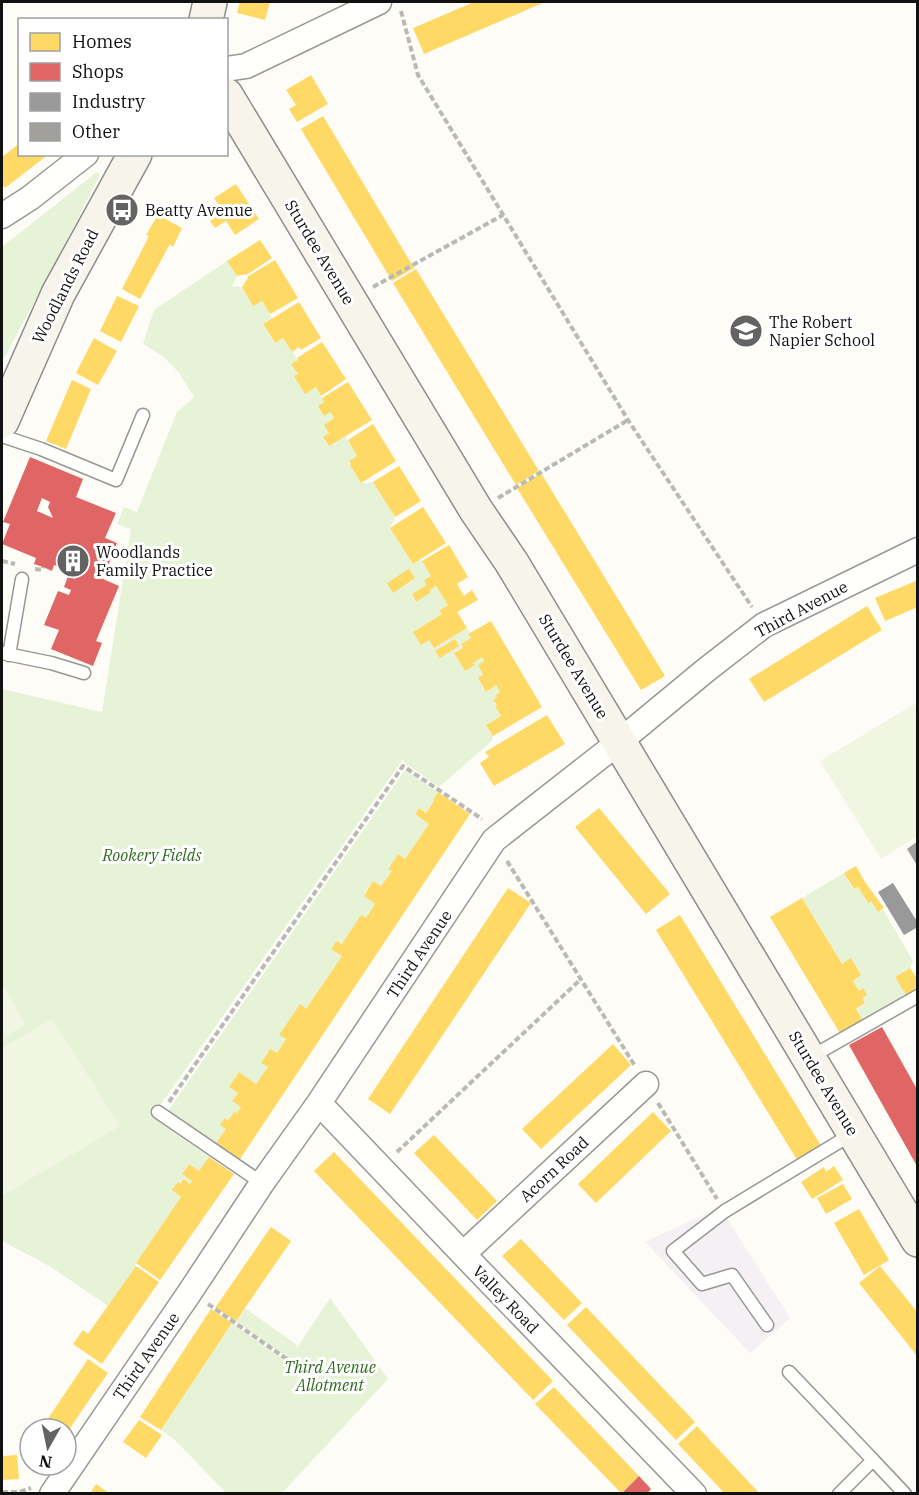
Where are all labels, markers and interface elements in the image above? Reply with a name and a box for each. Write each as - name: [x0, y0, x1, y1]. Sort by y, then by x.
- legend: [18, 18, 228, 156]
- text: Homes: [72, 30, 132, 53]
- text: Shops: [72, 60, 124, 83]
- text: Industry: [72, 90, 145, 113]
- text: Other: [72, 120, 120, 143]
- bus stop icon: Beatty Avenue: [104, 192, 140, 228]
- street label: Sturdee Avenue: [281, 196, 359, 308]
- place label: Beatty Avenue: [145, 200, 253, 220]
- street label: Woodlands Road: [27, 225, 103, 347]
- place label: The Robert Napier School: [769, 312, 875, 350]
- school or university icon: The Robert Napier School: [728, 313, 764, 349]
- place label: Woodlands Family Practice: [96, 542, 213, 580]
- building icon: Woodlands Family Practice: [55, 543, 91, 579]
- street label: Third Avenue: [751, 576, 851, 642]
- street label: Sturdee Avenue: [535, 610, 613, 722]
- park label: Rookery Fields: [102, 845, 201, 865]
- street label: Third Avenue: [382, 906, 456, 1002]
- street label: Sturdee Avenue: [785, 1027, 863, 1139]
- street label: Acorn Road: [515, 1132, 593, 1206]
- street label: Valley Road: [469, 1261, 544, 1337]
- street label: Third Avenue: [108, 1308, 184, 1404]
- park label: Third Avenue Allotment: [284, 1357, 376, 1395]
- north arrow: [18, 1417, 78, 1477]
- text: N: [38, 1451, 53, 1473]

